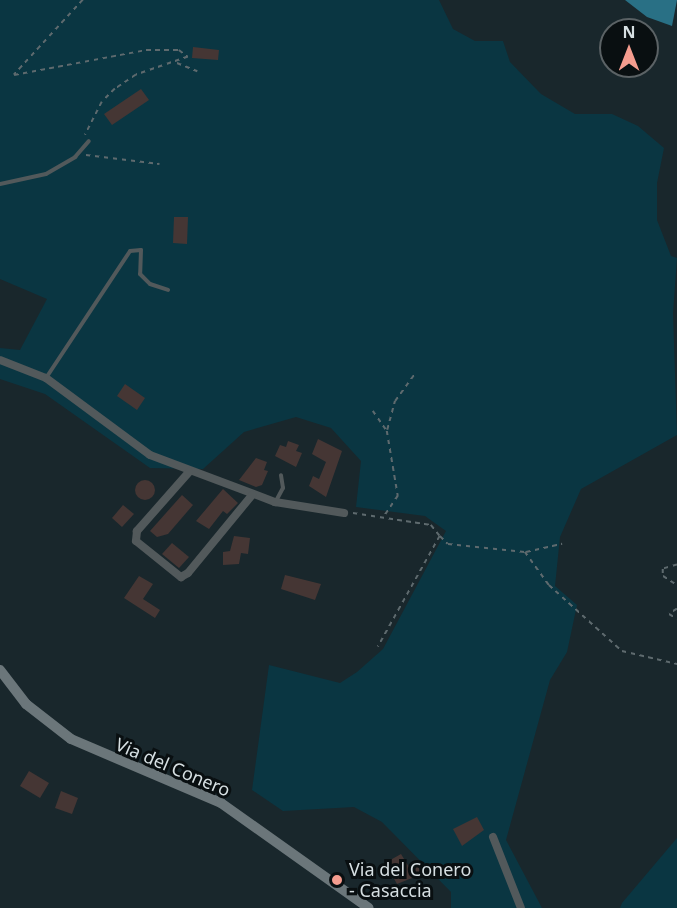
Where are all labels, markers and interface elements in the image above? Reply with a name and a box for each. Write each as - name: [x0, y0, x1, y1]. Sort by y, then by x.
- north arrow: [599, 18, 659, 78]
- text: N: [622, 21, 636, 43]
- street label: Via del Conero: [113, 733, 233, 801]
- place label: Via del Conero - Casaccia: [349, 859, 471, 902]
- marker: Via del Conero - Casaccia: [330, 873, 344, 887]

